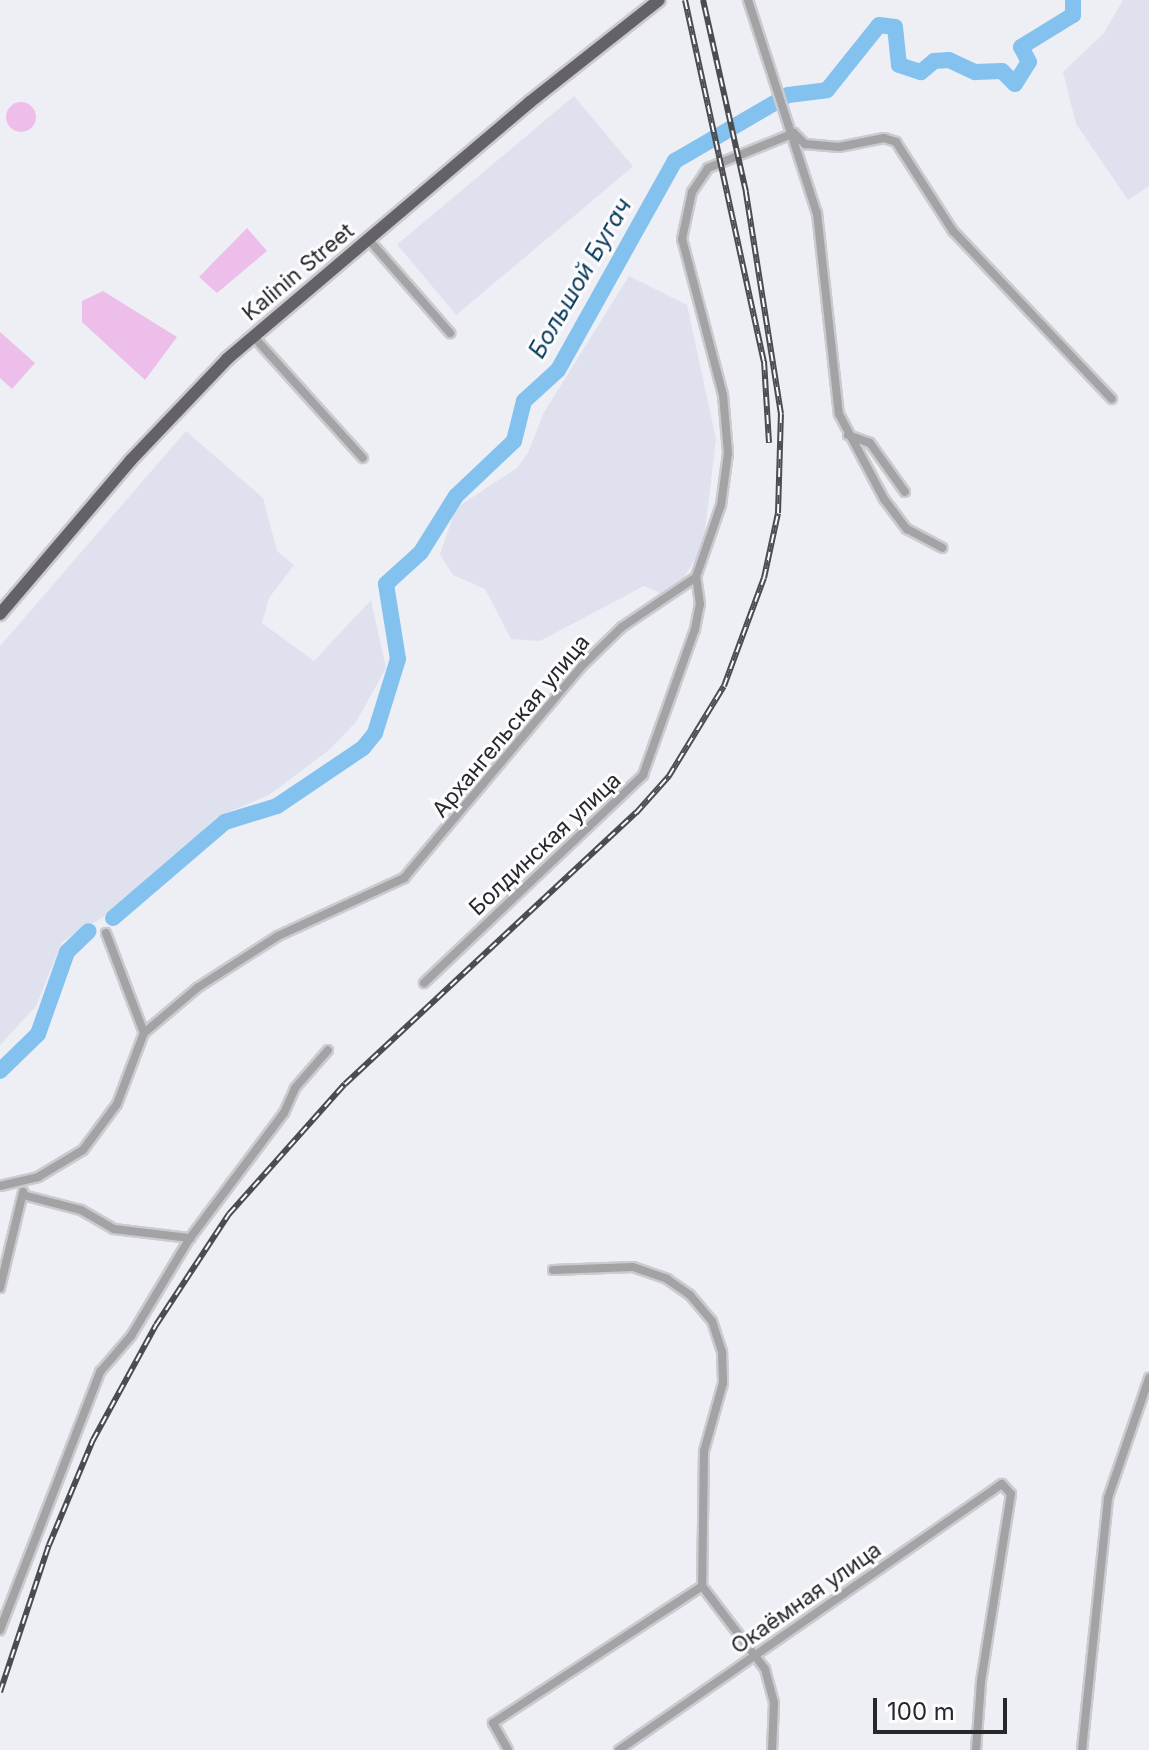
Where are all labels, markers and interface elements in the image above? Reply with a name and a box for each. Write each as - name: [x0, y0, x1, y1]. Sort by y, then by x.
- water label: Большой Бугач: [522, 193, 638, 363]
- street label: Kalinin Street: [237, 218, 359, 326]
- street label: Архангельская улица: [427, 629, 595, 823]
- street label: Болдинская улица: [464, 767, 626, 921]
- street label: Окаёмная улица: [726, 1536, 886, 1660]
- scale bar: [877, 1682, 1011, 1732]
- text: 100 m: [887, 1697, 955, 1726]

